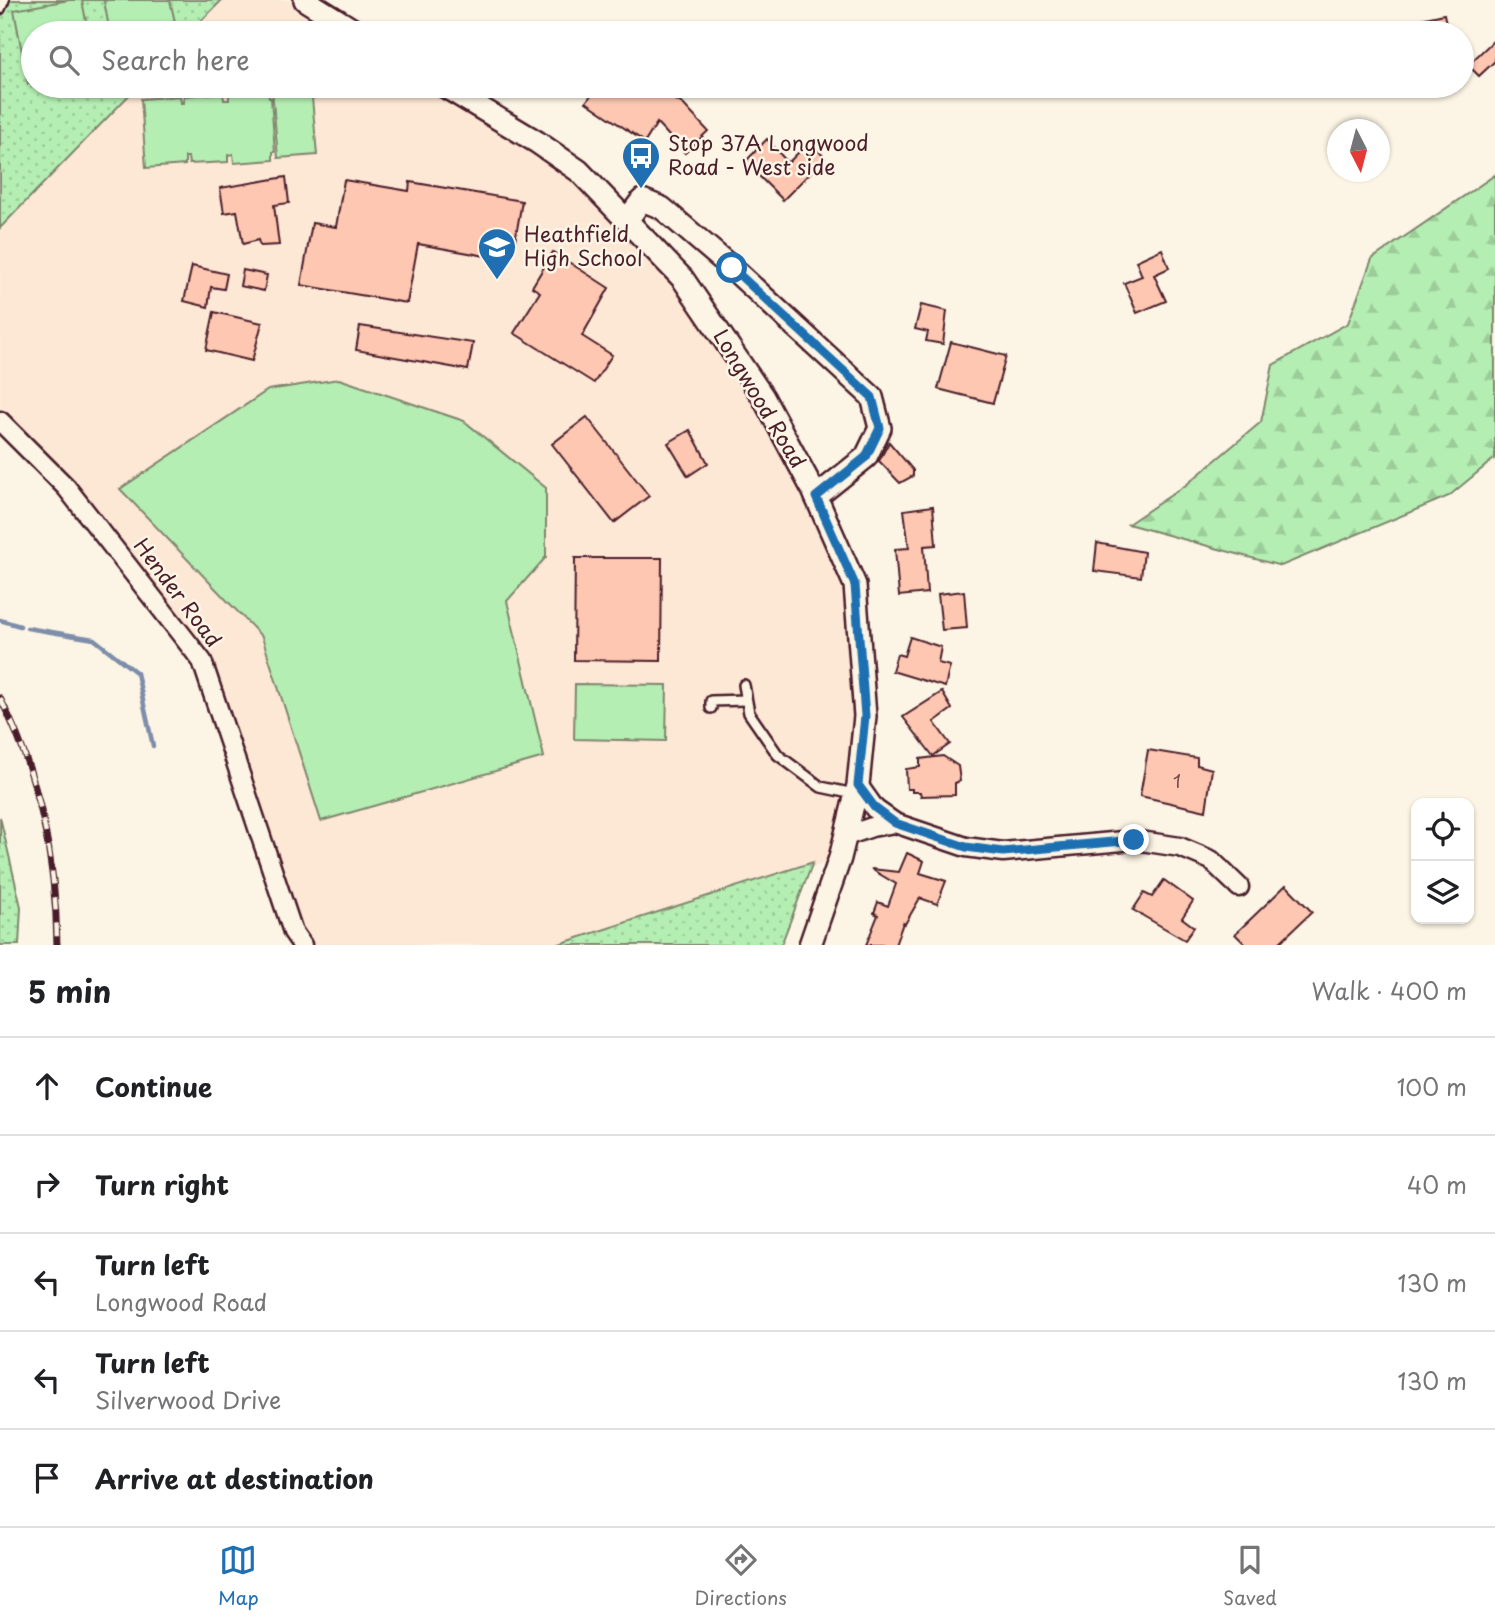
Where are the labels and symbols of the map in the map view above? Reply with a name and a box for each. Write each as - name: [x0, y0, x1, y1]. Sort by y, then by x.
- north arrow: [1327, 119, 1390, 182]
- place label: Stop 37A Longwood Road - West side: [668, 126, 869, 182]
- bus stop icon: Stop 37A Longwood Road - West side: [620, 135, 662, 190]
- place label: Heathfield High School: [524, 217, 643, 273]
- school or university icon: Heathfield High School: [476, 226, 518, 281]
- route start: [716, 252, 747, 283]
- street label: Longwood Road: [707, 322, 815, 474]
- street label: Hender Road: [127, 530, 230, 653]
- house number: 1: [1173, 767, 1181, 794]
- route end: [1118, 824, 1149, 855]

